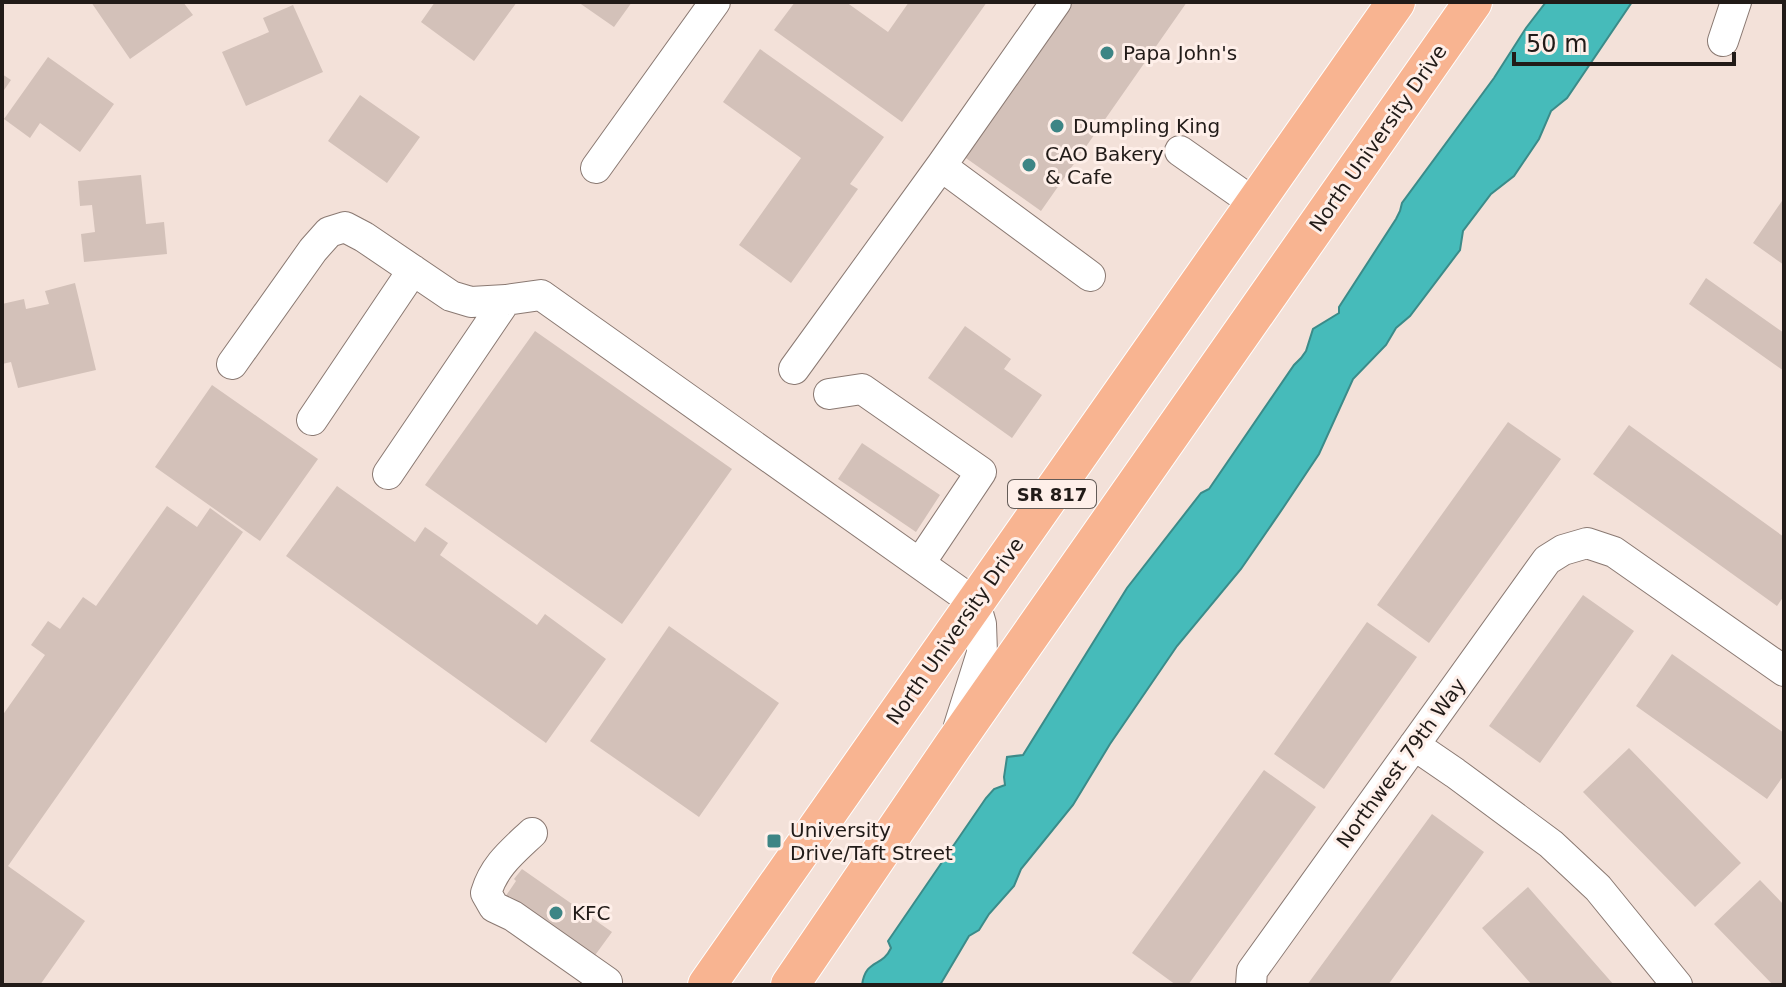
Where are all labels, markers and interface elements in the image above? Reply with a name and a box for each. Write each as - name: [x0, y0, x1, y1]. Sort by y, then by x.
- scale bar: [1514, 16, 1734, 66]
- text: 50 m: [1526, 30, 1588, 58]
- street label: North University Drive: [1304, 40, 1452, 236]
- place label: Papa John's: [1123, 41, 1237, 65]
- marker: Papa John's: [1098, 44, 1116, 62]
- place label: Dumpling King: [1073, 114, 1220, 138]
- marker: Dumpling King: [1048, 117, 1066, 135]
- place label: CAO Bakery & Cafe: [1045, 142, 1164, 189]
- marker: CAO Bakery & Cafe: [1020, 156, 1038, 174]
- road number: SR 817: [1008, 480, 1096, 508]
- street label: North University Drive: [881, 533, 1029, 729]
- street label: Northwest 79th Way: [1331, 673, 1471, 853]
- place label: University Drive/Taft Street: [790, 818, 953, 865]
- marker: University Drive/Taft Street: [765, 832, 783, 850]
- place label: KFC: [572, 901, 611, 925]
- marker: KFC: [547, 904, 565, 922]

